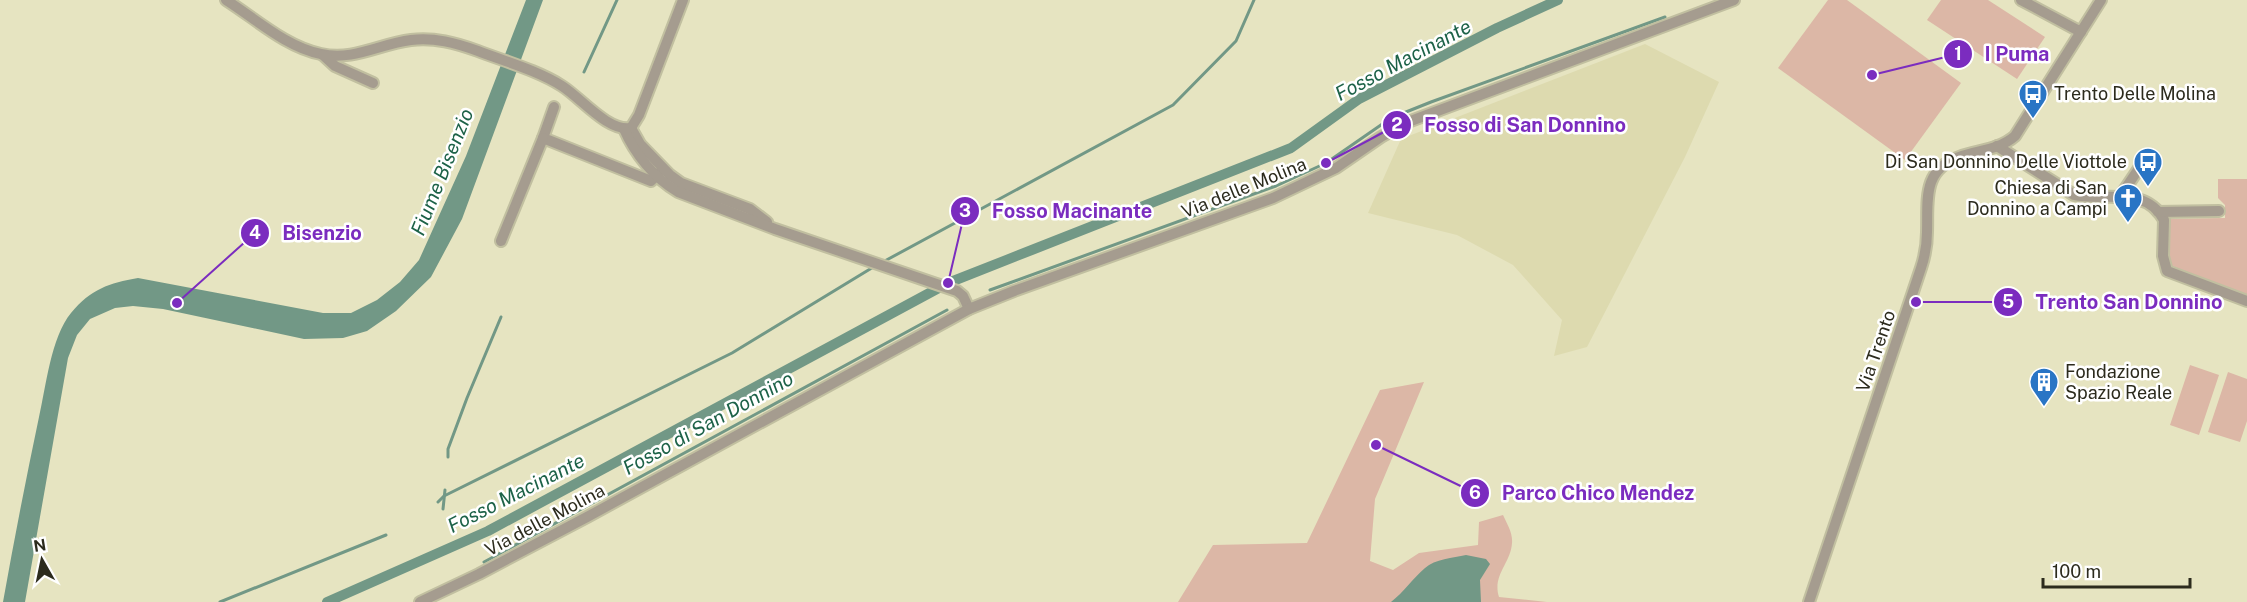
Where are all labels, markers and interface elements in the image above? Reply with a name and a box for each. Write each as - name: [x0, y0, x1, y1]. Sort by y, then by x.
- water label: Fosso Macinante: [1331, 14, 1475, 106]
- callout: I Puma: [1943, 35, 2062, 73]
- text: I Puma: [1985, 42, 2049, 66]
- text: 1: [1954, 43, 1962, 64]
- bus stop icon: Trento Delle Molina: [2017, 78, 2049, 120]
- place label: Trento Delle Molina: [2054, 83, 2216, 104]
- water label: Fiume Bisenzio: [406, 105, 478, 239]
- callout: Fosso di San Donnino: [1382, 106, 1638, 144]
- text: Fosso di San Donnino: [1424, 113, 1626, 137]
- text: 2: [1391, 114, 1403, 135]
- bus stop icon: Di San Donnino Delle Viottole: [2132, 146, 2164, 188]
- place label: Di San Donnino Delle Viottole: [1885, 151, 2127, 172]
- street label: Via delle Molina: [1178, 153, 1309, 222]
- place label: Chiesa di San Donnino a Campi: [1967, 177, 2107, 219]
- church icon: Chiesa di San Donnino a Campi: [2112, 182, 2144, 224]
- callout: Fosso Macinante: [950, 192, 1165, 230]
- text: Fosso Macinante: [992, 199, 1152, 223]
- text: 3: [959, 200, 971, 221]
- callout: Bisenzio: [240, 214, 373, 252]
- text: Bisenzio: [282, 221, 362, 245]
- text: 4: [249, 222, 261, 243]
- callout: Trento San Donnino: [1993, 283, 2234, 321]
- text: Trento San Donnino: [2035, 290, 2223, 314]
- text: 5: [2002, 291, 2014, 312]
- street label: Via Trento: [1852, 307, 1899, 394]
- place label: Fondazione Spazio Reale: [2065, 361, 2172, 403]
- water label: Fosso di San Donnino: [618, 366, 798, 480]
- building icon: Fondazione Spazio Reale: [2028, 366, 2060, 408]
- water label: Fosso Macinante: [443, 448, 589, 538]
- callout: Parco Chico Mendez: [1460, 474, 1707, 512]
- street label: Via delle Molina: [481, 479, 608, 560]
- text: Parco Chico Mendez: [1502, 481, 1694, 505]
- text: 6: [1469, 482, 1481, 503]
- north arrow: [12, 530, 72, 590]
- text: N: [32, 535, 47, 556]
- scale bar: [2043, 551, 2190, 589]
- text: 100 m: [2052, 561, 2101, 582]

